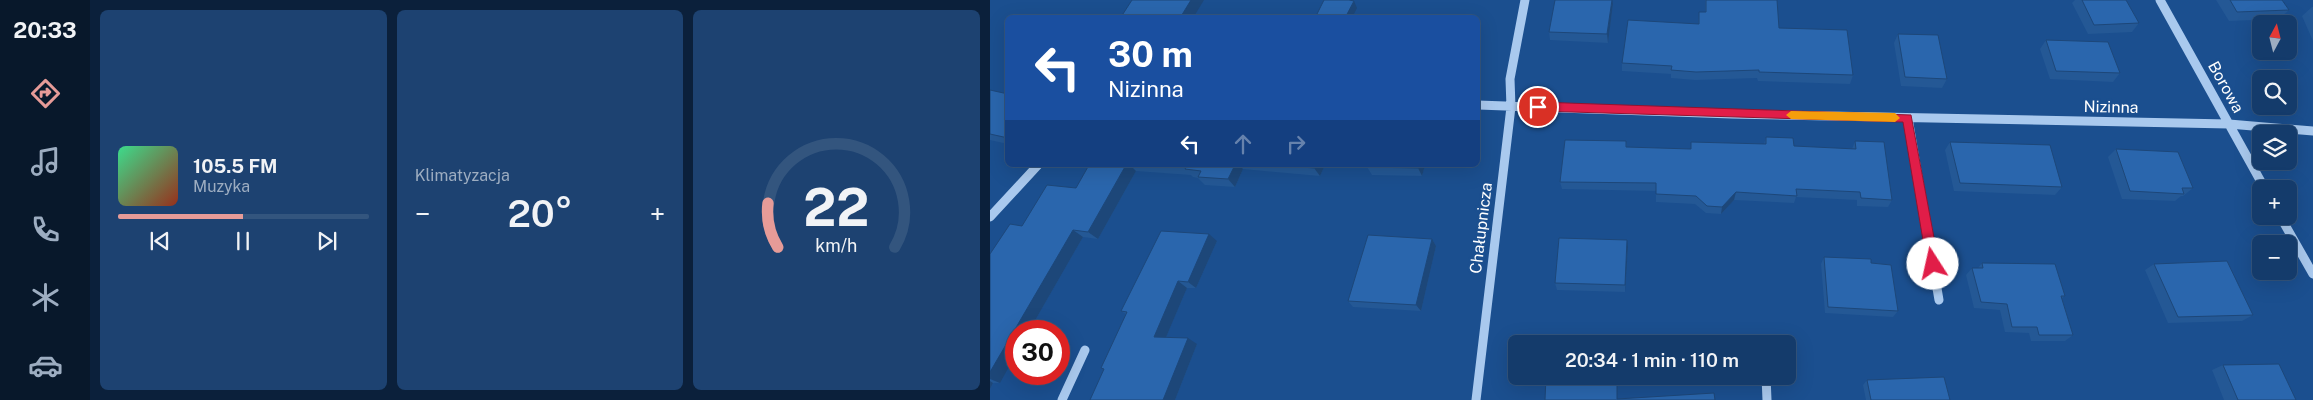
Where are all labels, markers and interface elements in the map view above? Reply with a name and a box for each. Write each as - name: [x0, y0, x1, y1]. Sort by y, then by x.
- north arrow: [2252, 15, 2298, 60]
- map controls: [2252, 15, 2297, 280]
- text: 20:33: [13, 17, 77, 43]
- text: 30 m: [1108, 34, 1193, 75]
- icon: left: [1025, 35, 1090, 100]
- street label: Borowa: [2204, 58, 2248, 116]
- button: search: [2252, 70, 2297, 115]
- icon: directions: [28, 76, 63, 111]
- text: Nizinna: [1108, 76, 1184, 102]
- pin: [1517, 86, 1559, 128]
- icon: arrive: [1524, 93, 1552, 121]
- street label: Nizinna: [2083, 97, 2139, 117]
- button: layers: [2252, 125, 2297, 170]
- icon: left: [1176, 130, 1204, 158]
- icon: ahead: [1229, 130, 1257, 158]
- icon: right: [1282, 130, 1310, 158]
- icon: music: [28, 144, 63, 179]
- text: 105.5 FM: [193, 155, 278, 177]
- text: Klimatyzacja: [415, 166, 510, 185]
- text: Muzyka: [193, 177, 250, 196]
- text: 22: [804, 177, 870, 238]
- button: +: [2252, 180, 2297, 225]
- street label: Chałupnicza: [1466, 181, 1496, 275]
- text: 20°: [507, 191, 573, 236]
- text: −: [415, 197, 430, 230]
- text: +: [650, 197, 665, 230]
- icon: phone: [28, 212, 63, 247]
- icon: previous: [146, 227, 174, 255]
- icon: pause: [229, 227, 257, 255]
- icon: next: [313, 227, 341, 255]
- text: km/h: [816, 235, 858, 256]
- button: −: [2252, 235, 2297, 280]
- position arrow: [1906, 237, 1958, 289]
- icon: climate: [28, 280, 63, 315]
- speed limit sign: 30: [1005, 320, 1070, 385]
- icon: car: [28, 348, 63, 383]
- text: 20:34 · 1 min · 110 m: [1565, 349, 1739, 371]

